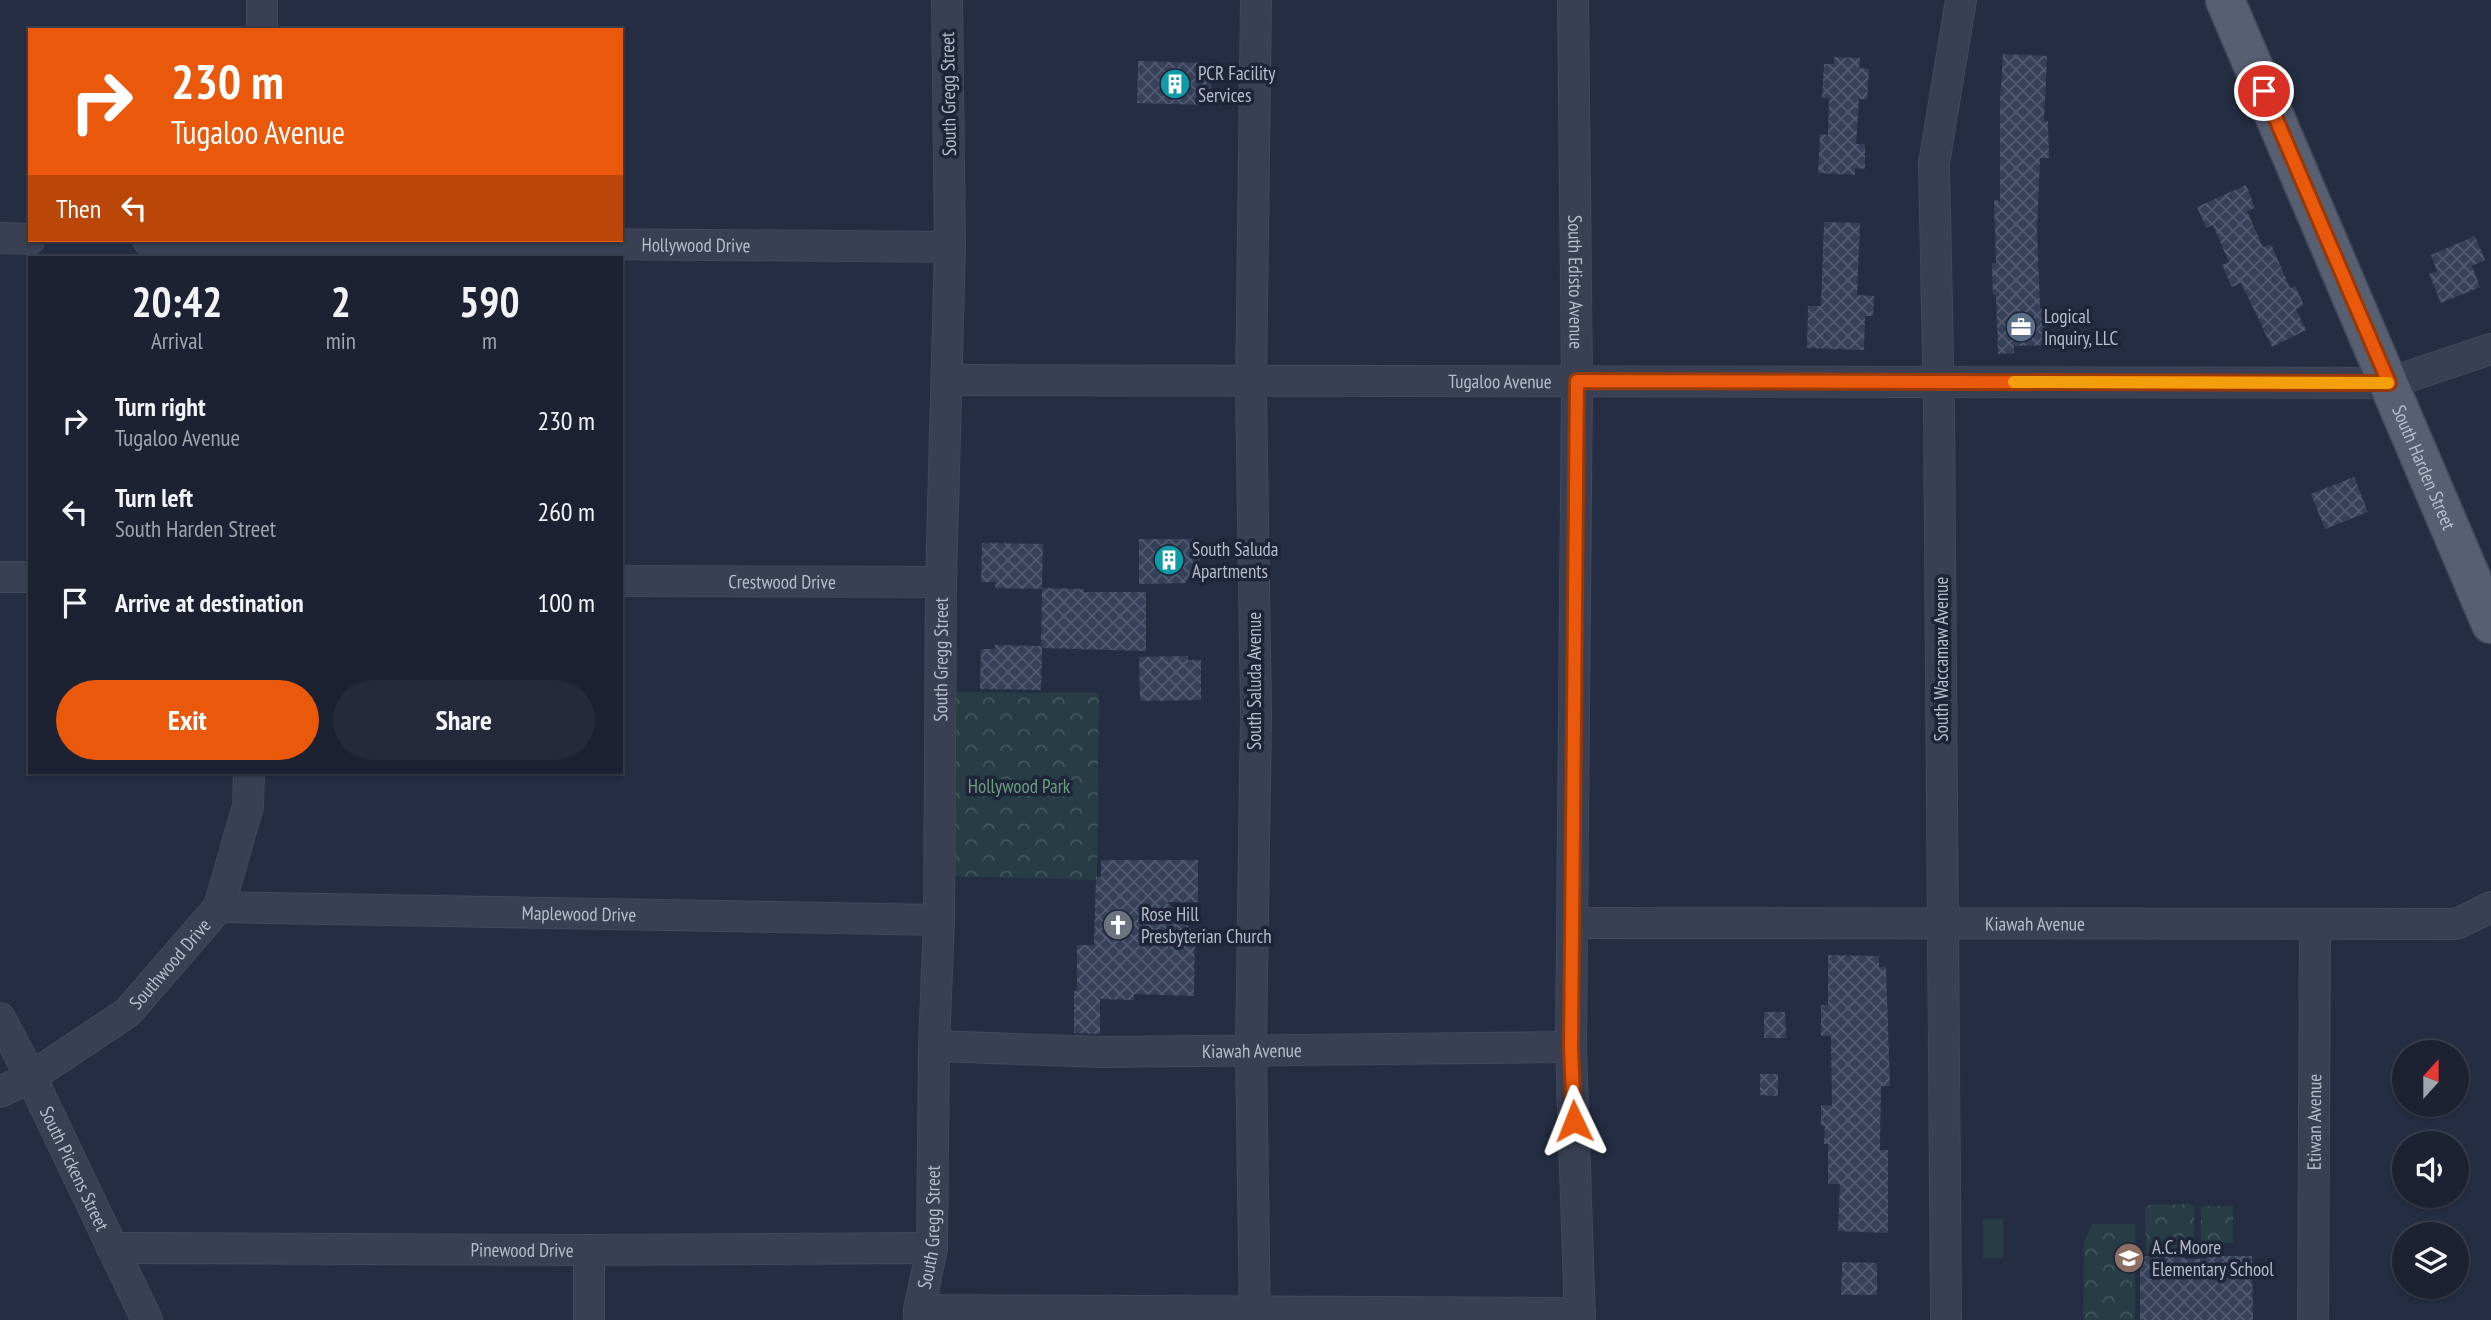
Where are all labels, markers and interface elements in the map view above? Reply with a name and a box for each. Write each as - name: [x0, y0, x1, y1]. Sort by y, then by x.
- street label: South Gregg Street: [935, 31, 961, 156]
- text: 230 m: [171, 49, 284, 113]
- icon: right: [56, 56, 147, 147]
- place label: PCR Facility Services: [1198, 61, 1276, 107]
- pin: [2234, 61, 2294, 121]
- building icon: PCR Facility Services: [1158, 67, 1192, 101]
- icon: arrive: [2245, 72, 2283, 110]
- text: Tugaloo Avenue: [171, 111, 345, 153]
- icon: left: [115, 189, 153, 227]
- text: Then: [56, 192, 101, 225]
- street label: South Edisto Avenue: [1563, 215, 1589, 349]
- street label: Hollywood Drive: [641, 232, 751, 257]
- text: 20:42: [131, 274, 222, 329]
- text: 2: [331, 274, 351, 329]
- text: 590: [459, 274, 520, 329]
- place label: Logical Inquiry, LLC: [2044, 304, 2119, 350]
- office icon: Logical Inquiry, LLC: [2004, 310, 2038, 344]
- text: Arrival: [151, 326, 203, 355]
- text: min: [326, 326, 356, 355]
- text: m: [482, 326, 497, 355]
- street label: Tugaloo Avenue: [1448, 369, 1552, 393]
- text: Turn right: [115, 390, 206, 423]
- street label: South Harden Street: [2387, 401, 2462, 534]
- icon: right: [56, 402, 94, 440]
- text: 230 m: [537, 404, 595, 437]
- text: Tugaloo Avenue: [115, 423, 240, 452]
- text: Turn left: [115, 481, 193, 514]
- icon: left: [56, 493, 94, 531]
- text: 260 m: [537, 495, 595, 528]
- text: South Harden Street: [115, 514, 276, 543]
- place label: South Saluda Apartments: [1192, 537, 1278, 583]
- building icon: South Saluda Apartments: [1152, 543, 1186, 577]
- street label: Crestwood Drive: [728, 569, 836, 594]
- street label: South Waccamaw Avenue: [1929, 576, 1953, 741]
- icon: arrive: [56, 584, 94, 622]
- text: Arrive at destination: [115, 586, 304, 619]
- text: 100 m: [537, 586, 595, 619]
- street label: South Gregg Street: [928, 596, 953, 722]
- street label: South Saluda Avenue: [1242, 612, 1266, 750]
- button: Exit: [56, 680, 319, 760]
- button: Share: [333, 680, 595, 760]
- park label: Hollywood Park: [968, 774, 1071, 798]
- street label: Maplewood Drive: [522, 900, 637, 927]
- place label: Rose Hill Presbyterian Church: [1141, 902, 1272, 948]
- church icon: Rose Hill Presbyterian Church: [1101, 908, 1135, 942]
- street label: Kiawah Avenue: [1985, 911, 2085, 936]
- street label: Southwood Drive: [124, 913, 216, 1014]
- street label: Kiawah Avenue: [1202, 1038, 1302, 1063]
- north arrow: [2392, 1040, 2469, 1116]
- map controls: [2392, 1040, 2469, 1299]
- street label: Etiwan Avenue: [2302, 1074, 2326, 1170]
- position arrow: [1537, 1084, 1611, 1158]
- street label: South Pickens Street: [35, 1102, 115, 1235]
- button: sound: [2392, 1131, 2469, 1208]
- street label: South Gregg Street: [912, 1164, 945, 1291]
- button: layers: [2392, 1222, 2469, 1299]
- place label: A.C. Moore Elementary School: [2152, 1235, 2274, 1281]
- street label: Pinewood Drive: [470, 1238, 574, 1262]
- school or university icon: A.C. Moore Elementary School: [2112, 1241, 2146, 1275]

